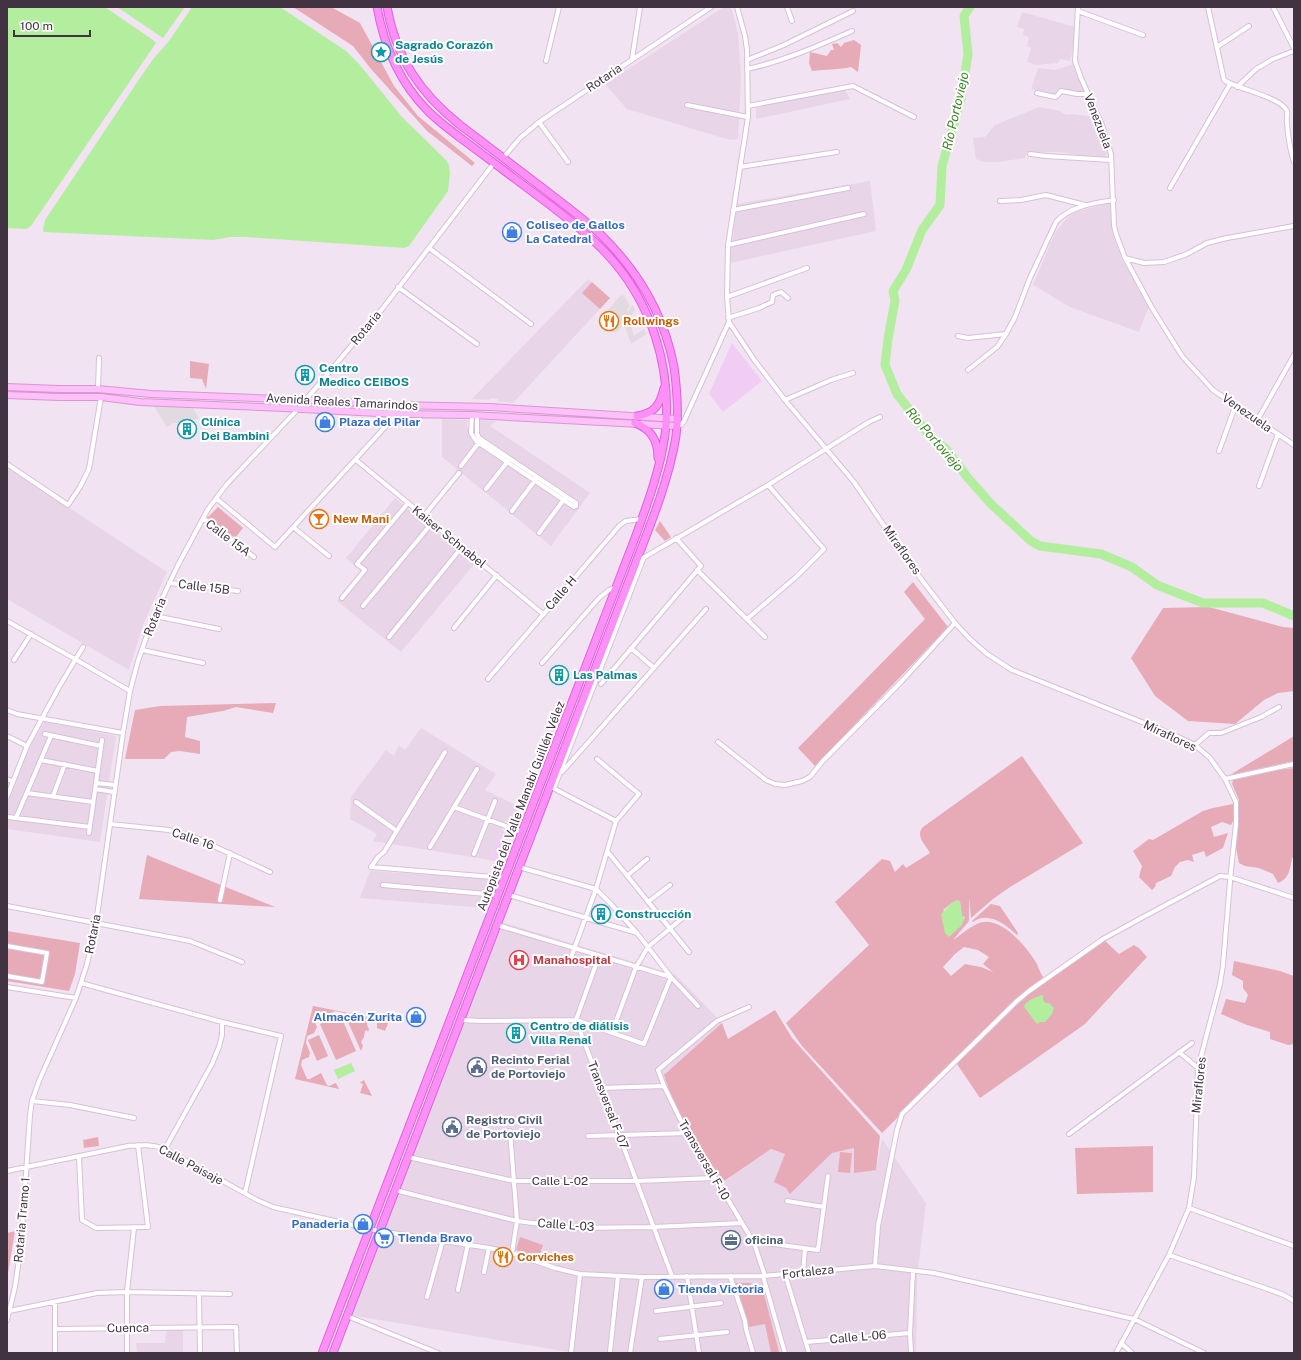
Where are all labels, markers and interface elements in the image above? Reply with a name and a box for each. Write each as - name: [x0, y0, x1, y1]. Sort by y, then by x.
- scale bar: [14, 12, 90, 38]
- text: 100 m: [20, 19, 53, 33]
- place label: Sagrado Corazón de Jesús: [395, 38, 493, 66]
- place icon: Sagrado Corazón de Jesús: [370, 41, 392, 63]
- street label: Rotaria: [584, 61, 624, 95]
- water label: Río Portoviejo: [939, 70, 972, 152]
- street label: Venezuela: [1081, 92, 1115, 150]
- place label: Coliseo de Gallos La Catedral: [526, 218, 625, 246]
- shop icon: Coliseo de Gallos La Catedral: [501, 221, 523, 243]
- street label: Rotaria: [348, 308, 384, 348]
- restaurant icon: Rollwings: [598, 310, 620, 332]
- place label: Rollwings: [623, 314, 679, 328]
- place label: Centro Medico CEIBOS: [319, 361, 409, 389]
- building icon: Centro Medico CEIBOS: [294, 364, 316, 386]
- street label: Avenida Reales Tamarindos: [266, 391, 418, 413]
- street label: Venezuela: [1219, 391, 1275, 435]
- water label: Río Portoviejo: [903, 404, 966, 474]
- shop icon: Plaza del Pilar: [314, 411, 336, 433]
- place label: Clínica Dei Bambini: [201, 415, 269, 443]
- place label: Plaza del Pilar: [339, 415, 421, 429]
- building icon: Clínica Dei Bambini: [176, 418, 198, 440]
- street label: Kaiser Schnabel: [409, 503, 489, 571]
- bar icon: New Mani: [308, 508, 330, 530]
- place label: New Mani: [333, 512, 389, 526]
- street label: Calle 15A: [203, 517, 253, 560]
- street label: Miraflores: [880, 523, 924, 577]
- street label: Calle H: [542, 573, 580, 613]
- street label: Calle 15B: [177, 577, 231, 597]
- street label: Rotaria: [141, 596, 169, 638]
- building icon: Las Palmas: [548, 664, 570, 686]
- place label: Las Palmas: [573, 668, 638, 682]
- street label: Autopista del Valle Manabí Guillén Vélez: [474, 699, 568, 913]
- street label: Miraflores: [1141, 718, 1199, 754]
- street label: Calle 16: [170, 825, 216, 853]
- building icon: Construcción: [590, 903, 612, 925]
- place label: Construcción: [615, 907, 691, 921]
- street label: Rotaria: [82, 913, 104, 955]
- hospital icon: Manahospital: [508, 949, 530, 971]
- place label: Manahospital: [533, 953, 611, 967]
- shop icon: Almacén Zurita: [405, 1006, 427, 1028]
- place label: Almacén Zurita: [314, 1010, 402, 1024]
- place label: Centro de diálisis Villa Renal: [530, 1019, 629, 1047]
- building icon: Centro de diálisis Villa Renal: [505, 1022, 527, 1044]
- place label: Recinto Ferial de Portoviejo: [491, 1053, 570, 1081]
- public building icon: Recinto Ferial de Portoviejo: [466, 1056, 488, 1078]
- street label: Miraflores: [1189, 1056, 1209, 1114]
- street label: Transversal F-07: [585, 1059, 631, 1151]
- place label: Registro Civil de Portoviejo: [466, 1113, 543, 1141]
- public building icon: Registro Civil de Portoviejo: [441, 1116, 463, 1138]
- street label: Transversal F-10: [675, 1117, 733, 1203]
- street label: Calle Paisaje: [156, 1142, 226, 1188]
- street label: Calle L-02: [532, 1174, 588, 1188]
- street label: Rotaria Tramo 1: [11, 1177, 33, 1263]
- shop icon: Panaderia: [352, 1213, 374, 1235]
- street label: Calle L-03: [537, 1216, 595, 1234]
- place label: Panaderia: [292, 1217, 349, 1231]
- supermarket icon: TIenda Bravo: [373, 1227, 395, 1249]
- office icon: oficina: [720, 1229, 742, 1251]
- place label: TIenda Bravo: [398, 1231, 472, 1245]
- place label: oficina: [745, 1233, 784, 1247]
- restaurant icon: Corviches: [492, 1246, 514, 1268]
- place label: Corviches: [517, 1250, 574, 1264]
- street label: Fortaleza: [781, 1262, 835, 1282]
- shop icon: Tienda Victoria: [653, 1278, 675, 1300]
- place label: Tienda Victoria: [678, 1282, 764, 1296]
- street label: Cuenca: [107, 1321, 149, 1335]
- street label: Calle L-06: [829, 1328, 887, 1346]

